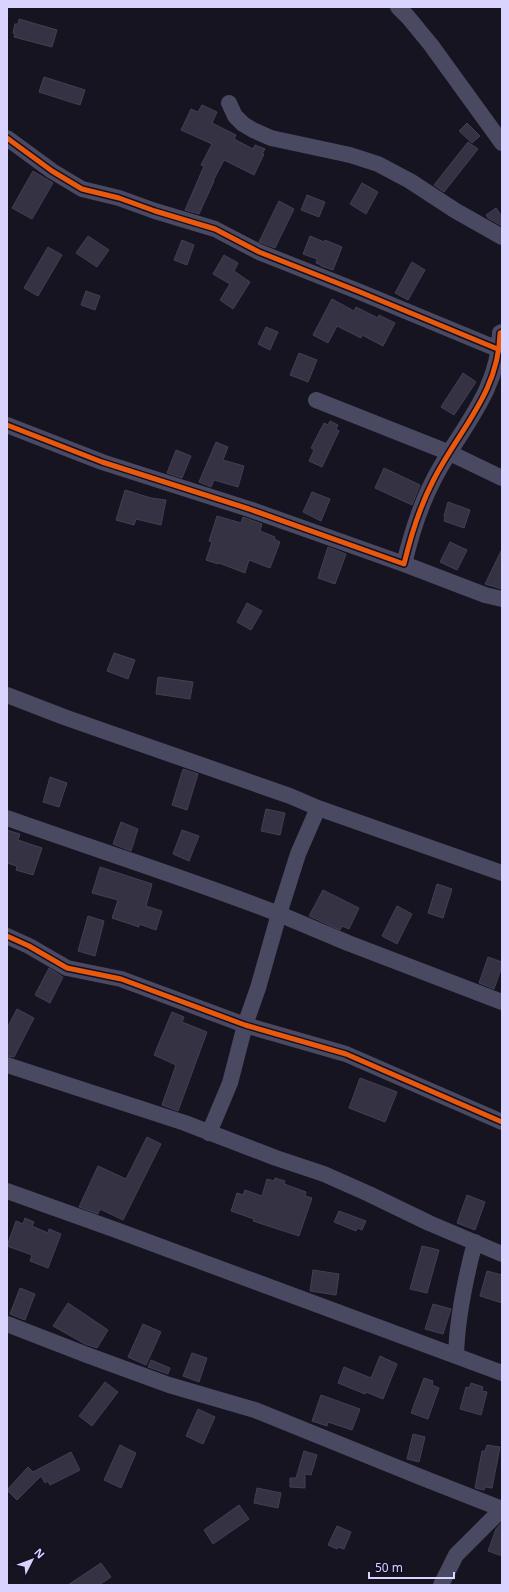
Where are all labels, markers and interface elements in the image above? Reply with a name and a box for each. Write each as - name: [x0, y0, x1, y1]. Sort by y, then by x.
- north arrow: [12, 1540, 52, 1580]
- text: N: [31, 1545, 48, 1561]
- scale bar: [369, 1554, 454, 1580]
- text: 50 m: [375, 1559, 403, 1576]

